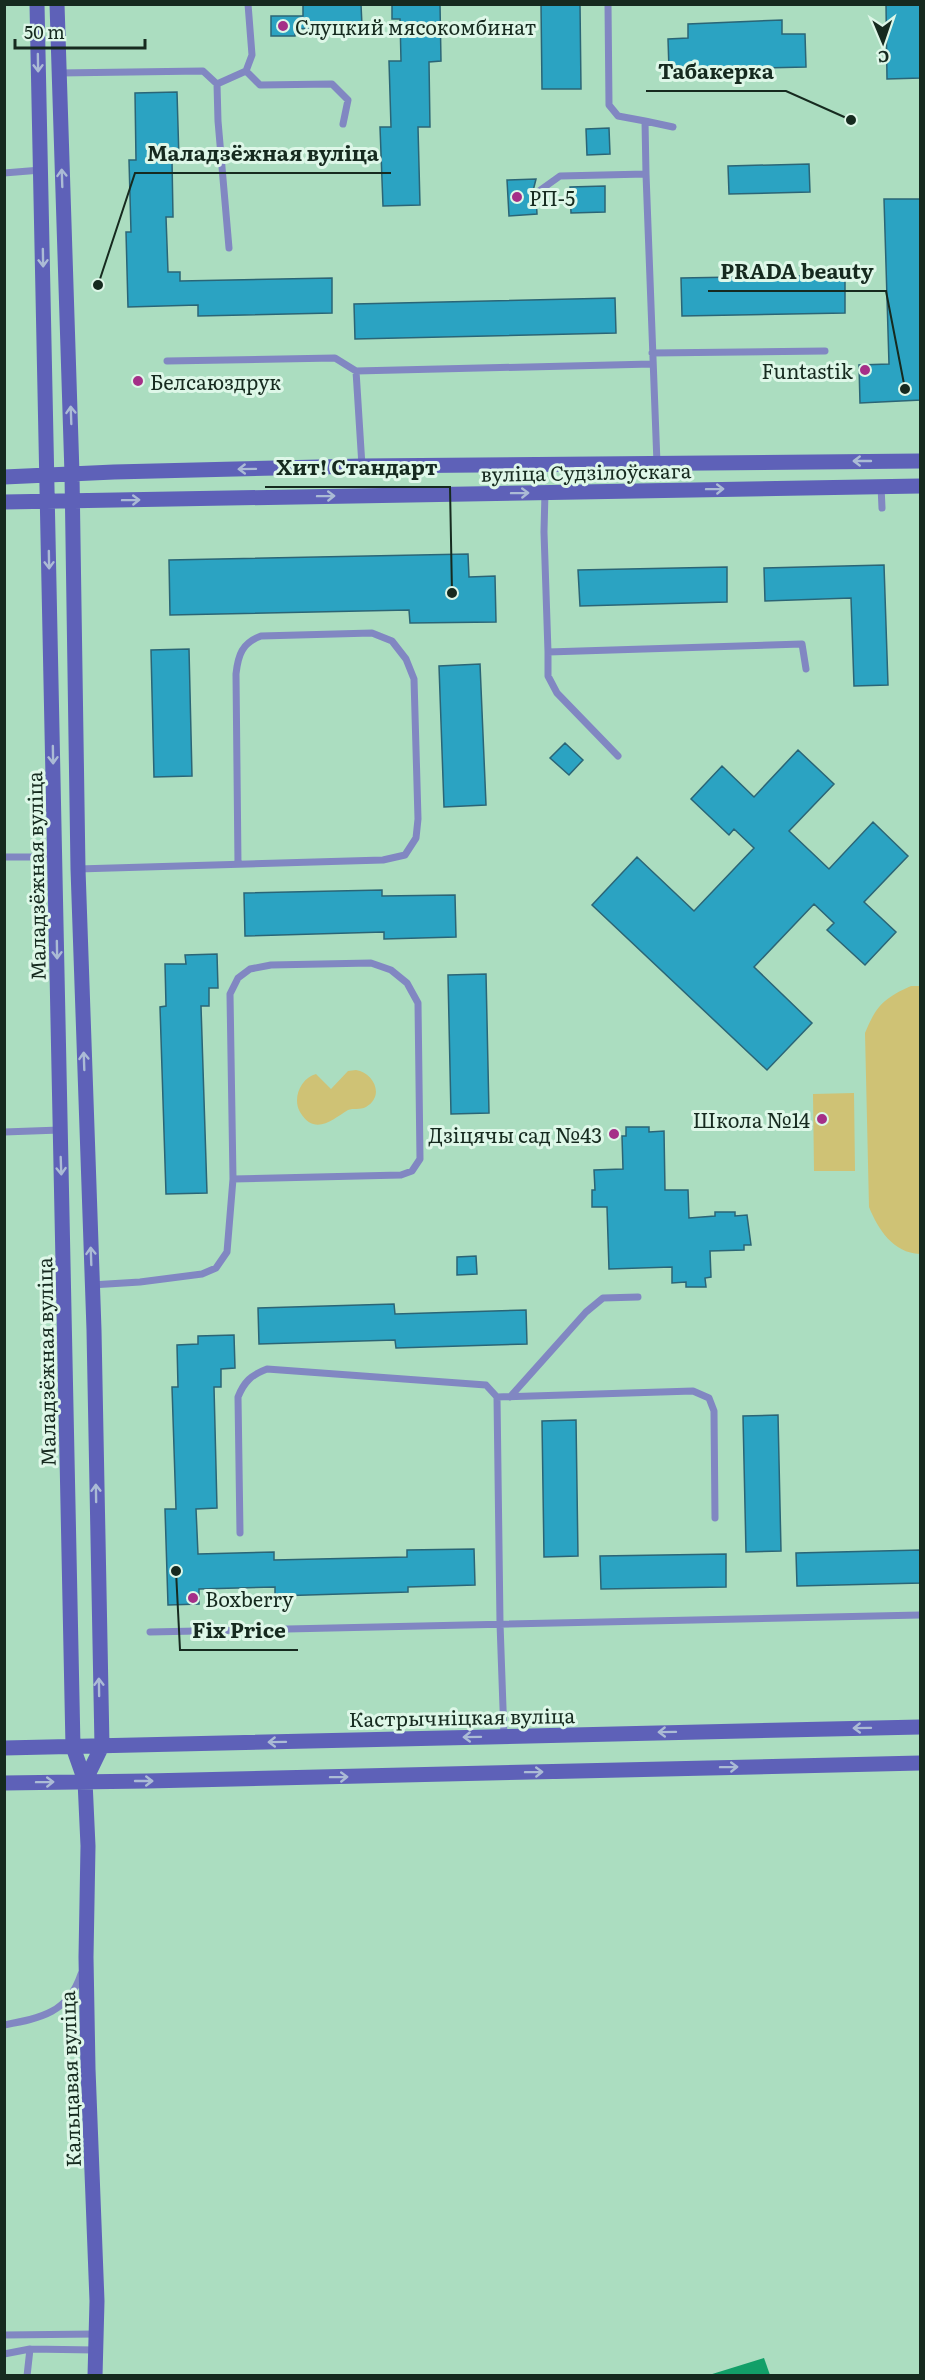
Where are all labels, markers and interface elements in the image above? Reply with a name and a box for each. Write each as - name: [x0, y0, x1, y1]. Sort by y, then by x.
- place label: Слуцкий мясокомбинат: [295, 11, 537, 41]
- scale bar: [15, 12, 146, 50]
- north arrow: [853, 12, 913, 72]
- text: 50 m: [24, 18, 65, 45]
- marker: Слуцкий мясокомбинат: [276, 19, 290, 33]
- text: С: [877, 46, 890, 70]
- one-way arrow: [33, 52, 44, 72]
- callout: Табакерка: [646, 52, 786, 91]
- text: Табакерка: [658, 54, 775, 85]
- callout: Маладзёжная вуліца: [135, 134, 391, 173]
- text: Маладзёжная вуліца: [147, 136, 380, 167]
- one-way arrow: [56, 169, 67, 189]
- place label: РП-5: [529, 182, 575, 212]
- marker: РП-5: [510, 190, 524, 204]
- one-way arrow: [37, 247, 48, 267]
- callout: PRADA beauty: [708, 252, 886, 291]
- text: PRADA beauty: [720, 254, 874, 285]
- place label: Funtastik: [762, 355, 854, 385]
- marker: Funtastik: [858, 363, 872, 377]
- place label: Белсаюздрук: [150, 366, 281, 396]
- marker: Белсаюздрук: [131, 374, 145, 388]
- one-way arrow: [65, 406, 76, 426]
- callout: Хит! Стандарт: [265, 448, 450, 487]
- text: Хит! Стандарт: [276, 450, 438, 481]
- street label: вуліца Судзілоўскага: [480, 454, 692, 488]
- one-way arrow: [853, 455, 873, 467]
- one-way arrow: [238, 463, 258, 475]
- one-way arrow: [705, 484, 725, 495]
- one-way arrow: [510, 487, 530, 499]
- one-way arrow: [315, 491, 335, 502]
- one-way arrow: [120, 494, 140, 505]
- one-way arrow: [43, 550, 55, 570]
- one-way arrow: [48, 745, 59, 765]
- street label: Маладзёжная вуліца: [18, 771, 52, 981]
- one-way arrow: [51, 940, 63, 960]
- one-way arrow: [79, 1051, 90, 1071]
- place label: Школа №14: [693, 1104, 810, 1134]
- marker: Школа №14: [815, 1112, 829, 1126]
- place label: Дзіцячы сад №43: [429, 1119, 602, 1149]
- marker: Дзіцячы сад №43: [607, 1127, 621, 1141]
- one-way arrow: [55, 1156, 67, 1176]
- one-way arrow: [85, 1246, 96, 1266]
- street label: Маладзёжная вуліца: [28, 1257, 62, 1467]
- one-way arrow: [90, 1483, 102, 1503]
- place label: Boxberry: [205, 1583, 294, 1613]
- marker: Boxberry: [186, 1591, 200, 1605]
- callout: Fix Price: [180, 1611, 298, 1650]
- text: Fix Price: [192, 1613, 286, 1644]
- one-way arrow: [94, 1678, 105, 1698]
- street label: Кастрычніцкая вуліца: [349, 1699, 576, 1733]
- one-way arrow: [853, 1722, 873, 1734]
- one-way arrow: [658, 1727, 678, 1738]
- one-way arrow: [463, 1731, 483, 1743]
- one-way arrow: [268, 1736, 288, 1748]
- one-way arrow: [718, 1762, 738, 1773]
- one-way arrow: [523, 1766, 543, 1778]
- one-way arrow: [328, 1771, 348, 1782]
- one-way arrow: [133, 1775, 153, 1787]
- one-way arrow: [34, 1776, 54, 1788]
- street label: Кальцавая вуліца: [51, 1990, 87, 2168]

